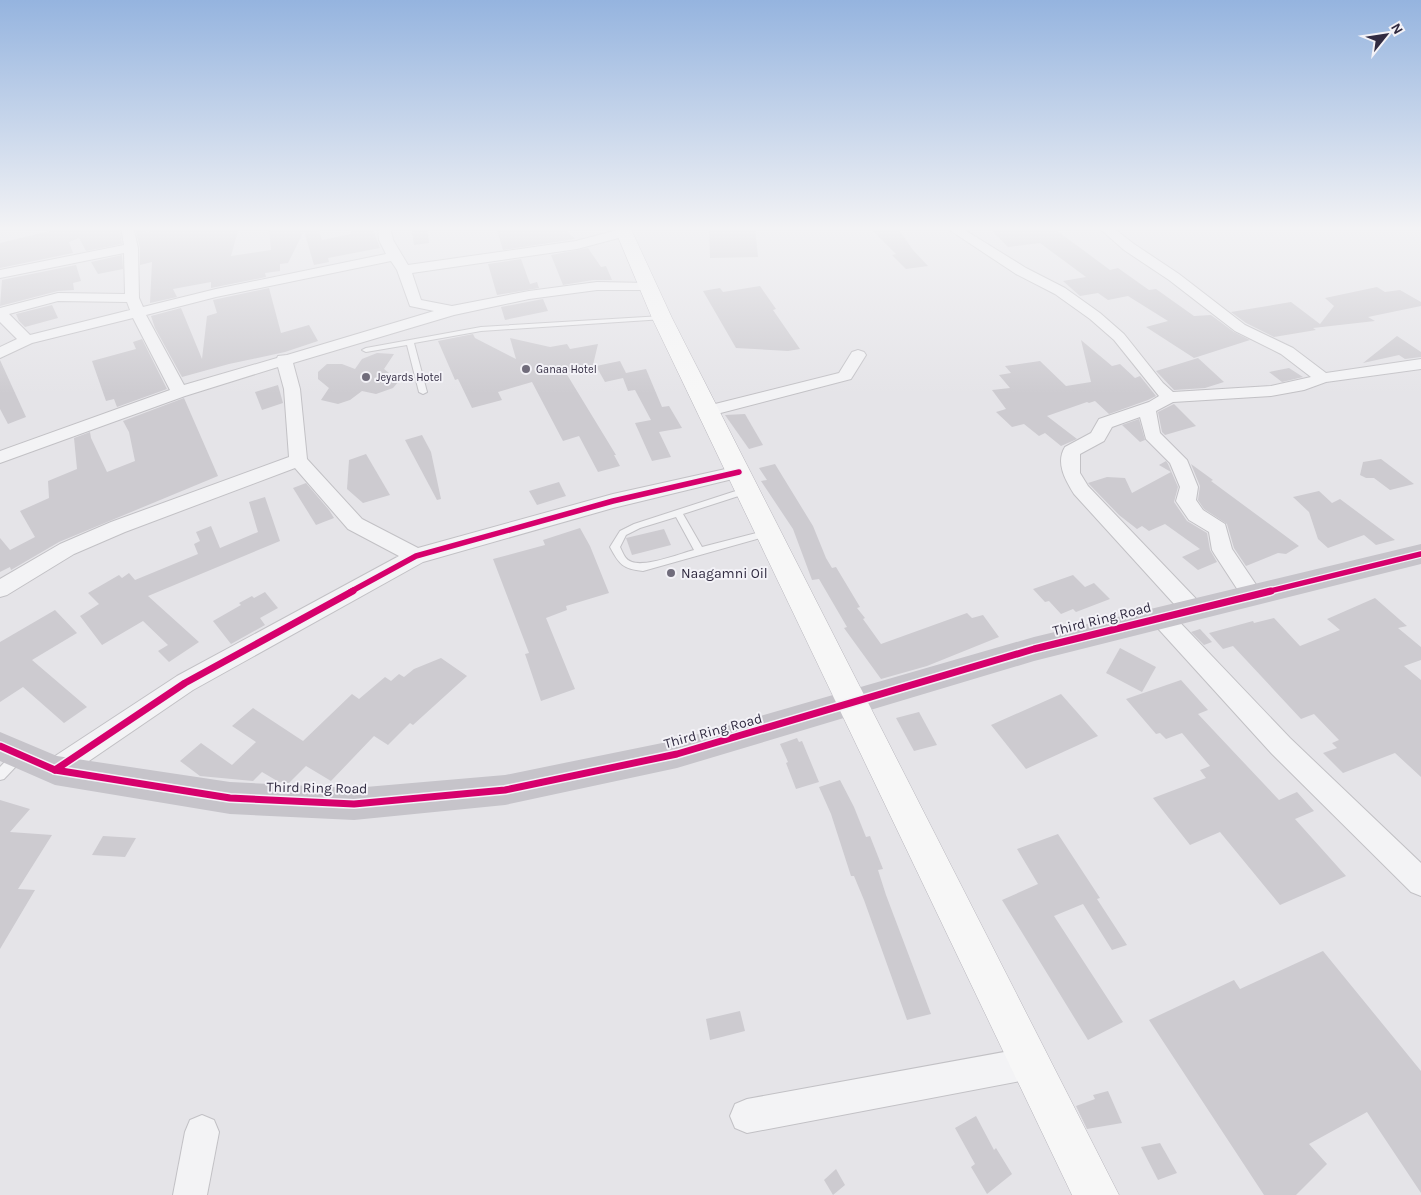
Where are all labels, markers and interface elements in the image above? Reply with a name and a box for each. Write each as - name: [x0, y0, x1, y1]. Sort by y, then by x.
- north arrow: [1361, 10, 1411, 60]
- text: N: [1387, 20, 1407, 37]
- marker: Ganaa Hotel: [520, 363, 532, 375]
- place label: Ganaa Hotel: [536, 363, 597, 376]
- marker: Jeyards Hotel: [360, 371, 372, 383]
- place label: Jeyards Hotel: [376, 371, 442, 384]
- place label: Naagamni Oil: [681, 565, 768, 582]
- marker: Naagamni Oil: [665, 567, 677, 579]
- street label: Third Ring Road: [1051, 599, 1153, 639]
- street label: Third Ring Road: [662, 710, 764, 752]
- street label: Third Ring Road: [266, 779, 368, 797]

